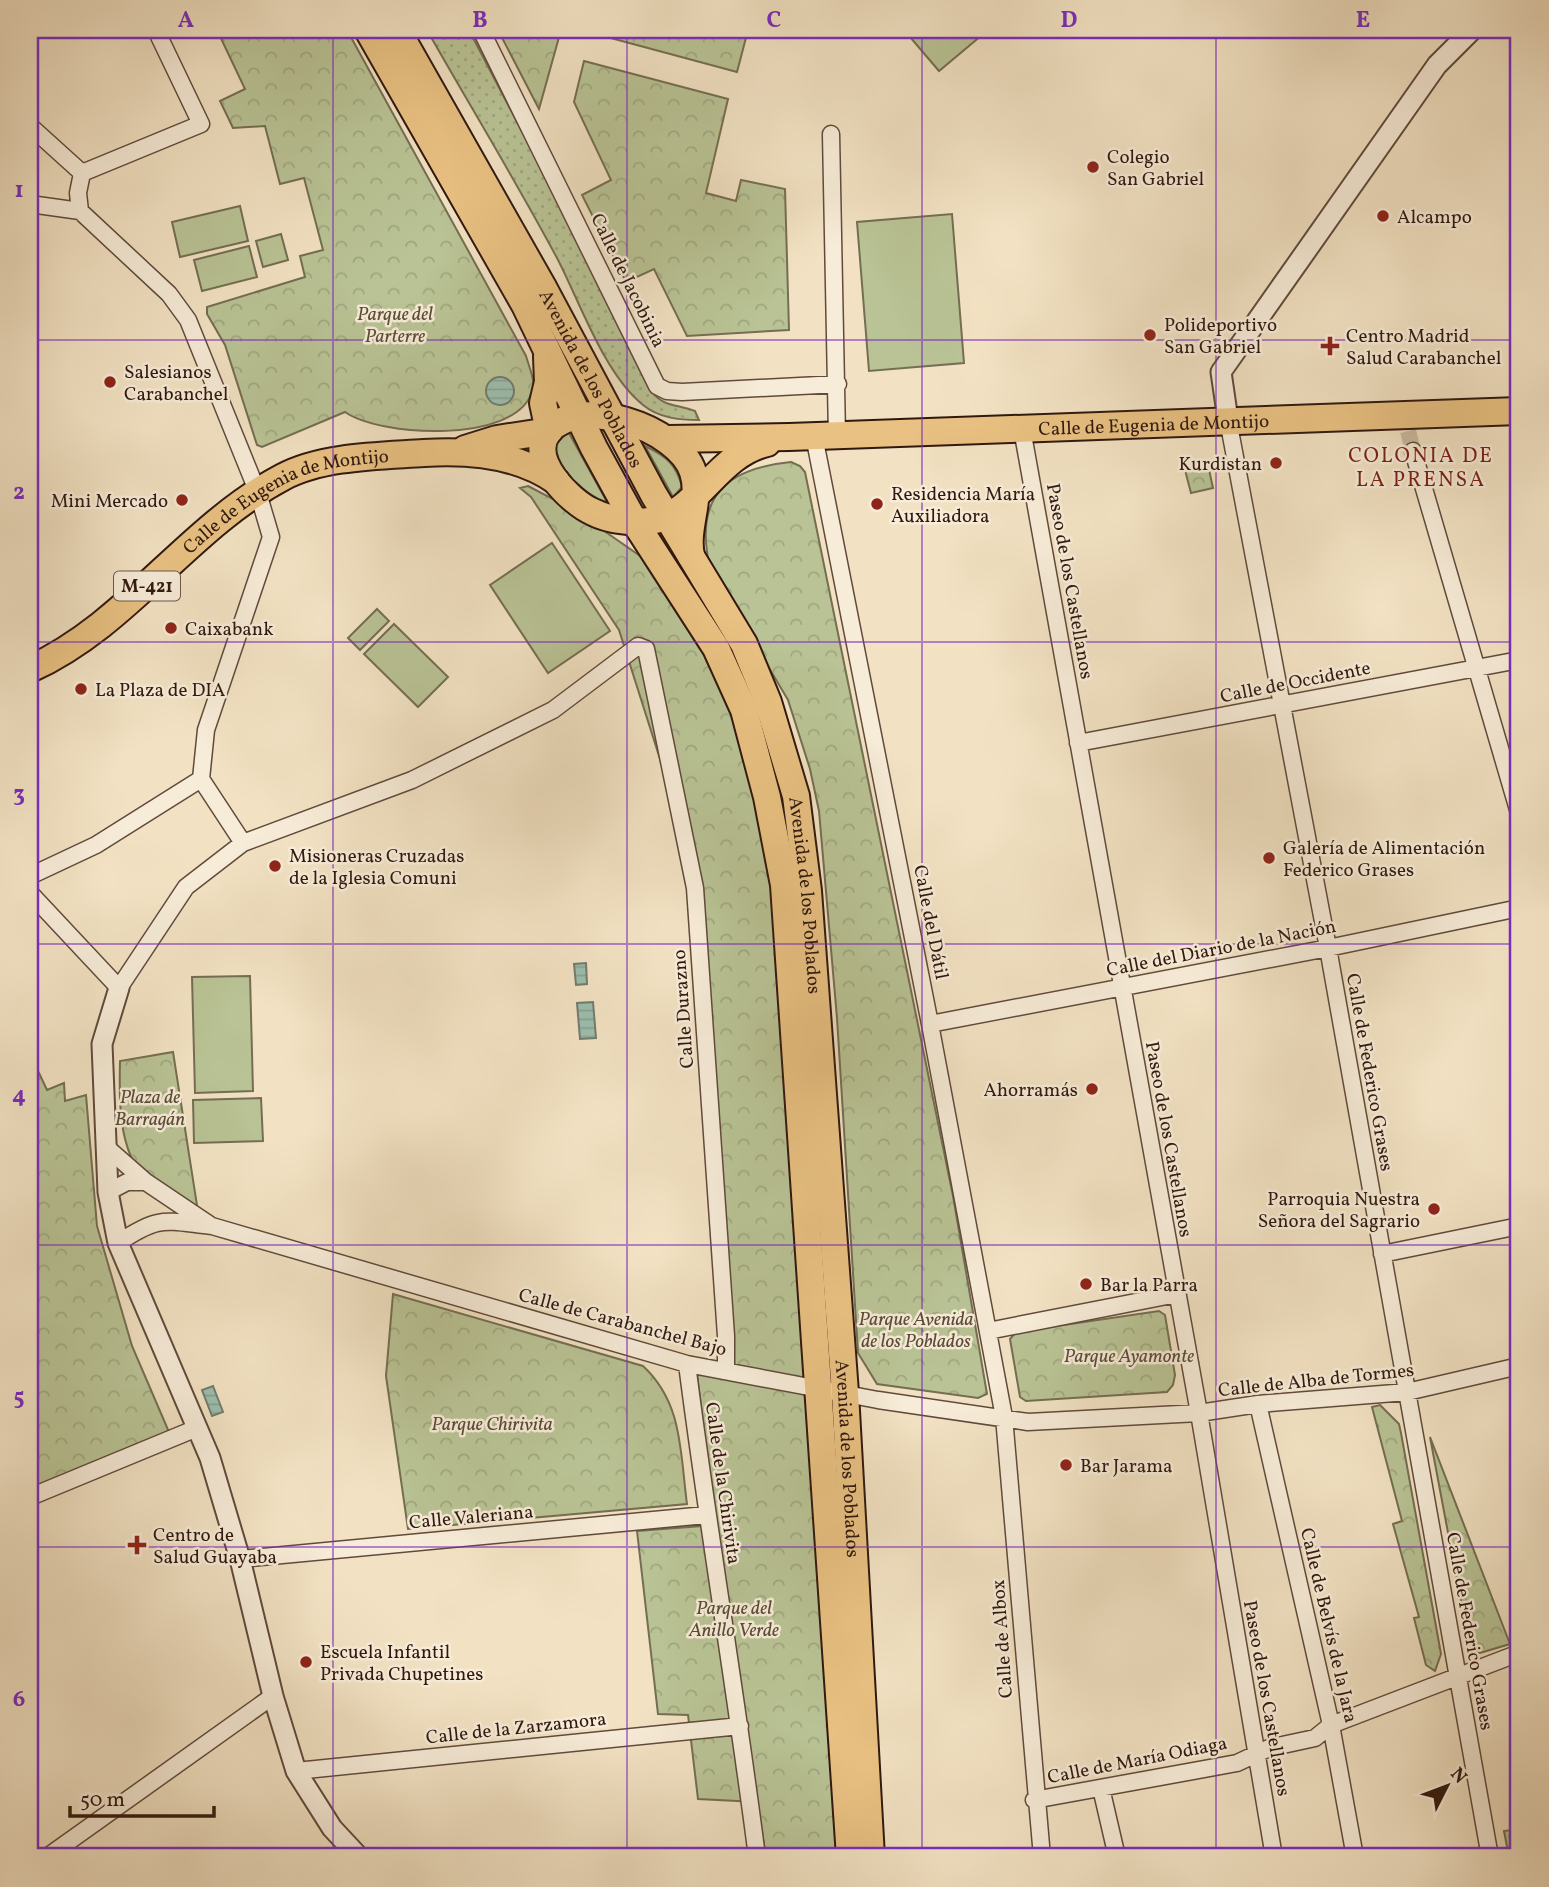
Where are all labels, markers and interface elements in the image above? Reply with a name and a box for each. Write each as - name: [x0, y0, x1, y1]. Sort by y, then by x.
- text: A: [178, 5, 194, 37]
- text: B: [472, 5, 488, 37]
- text: C: [767, 5, 781, 37]
- text: D: [1061, 5, 1078, 37]
- text: E: [1356, 5, 1370, 37]
- place label: Colegio San Gabriel: [1107, 145, 1205, 193]
- marker: Colegio San Gabriel: [1085, 159, 1101, 175]
- text: 1: [14, 175, 24, 207]
- place label: Alcampo: [1397, 205, 1472, 231]
- marker: Alcampo: [1375, 208, 1391, 224]
- street label: Calle de Jacobinia: [583, 209, 671, 352]
- street label: Avenida de los Poblados: [532, 286, 648, 473]
- park label: Parque del Parterre: [357, 302, 433, 350]
- place label: Polideportivo San Gabriel: [1164, 313, 1277, 361]
- place label: Centro Madrid Salud Carabanchel: [1346, 324, 1502, 372]
- marker: Polideportivo San Gabriel: [1142, 327, 1158, 343]
- marker: Centro Madrid Salud Carabanchel: [1320, 336, 1340, 356]
- place label: Salesianos Carabanchel: [124, 360, 229, 408]
- marker: Salesianos Carabanchel: [102, 374, 118, 390]
- street label: Calle de Eugenia de Montijo: [1038, 409, 1270, 443]
- district label: COLONIA DE LA PRENSA: [1348, 442, 1494, 495]
- street label: Calle de Eugenia de Montijo: [178, 444, 390, 561]
- place label: Kurdistan: [1178, 452, 1262, 478]
- marker: Kurdistan: [1268, 455, 1284, 471]
- text: 2: [13, 477, 25, 509]
- street label: Paseo de los Castellanos: [1039, 481, 1099, 681]
- place label: Residencia María Auxiliadora: [891, 482, 1035, 530]
- place label: Mini Mercado: [51, 489, 168, 515]
- marker: Mini Mercado: [174, 492, 190, 508]
- marker: Residencia María Auxiliadora: [869, 496, 885, 512]
- road number: M-421: [114, 572, 180, 600]
- place label: Caixabank: [185, 617, 274, 643]
- marker: Caixabank: [163, 620, 179, 636]
- street label: Calle de Occidente: [1218, 656, 1373, 710]
- place label: La Plaza de DIA: [95, 678, 225, 704]
- marker: La Plaza de DIA: [73, 681, 89, 697]
- text: 3: [13, 779, 25, 811]
- street label: Avenida de los Poblados: [781, 795, 827, 995]
- place label: Galería de Alimentación Federico Grases: [1283, 836, 1485, 884]
- place label: Misioneras Cruzadas de la Iglesia Comuni: [289, 844, 464, 892]
- marker: Galería de Alimentación Federico Grases: [1261, 850, 1277, 866]
- marker: Misioneras Cruzadas de la Iglesia Comuni: [267, 858, 283, 874]
- street label: Calle del Dátil: [906, 863, 954, 982]
- street label: Calle del Diario de la Nación: [1104, 914, 1339, 984]
- street label: Calle Durazno: [667, 949, 701, 1069]
- street label: Calle de Federico Grases: [1339, 971, 1399, 1173]
- street label: Paseo de los Castellanos: [1138, 1039, 1198, 1239]
- place label: Ahorramás: [983, 1078, 1078, 1104]
- text: 4: [12, 1080, 26, 1112]
- marker: Ahorramás: [1084, 1081, 1100, 1097]
- park label: Plaza de Barragán: [115, 1085, 185, 1133]
- place label: Parroquia Nuestra Señora del Sagrario: [1258, 1187, 1420, 1235]
- marker: Parroquia Nuestra Señora del Sagrario: [1426, 1201, 1442, 1217]
- place label: Bar la Parra: [1100, 1273, 1198, 1299]
- marker: Bar la Parra: [1078, 1276, 1094, 1292]
- street label: Calle de Carabanchel Bajo: [515, 1283, 730, 1363]
- park label: Parque Avenida de los Poblados: [858, 1307, 974, 1355]
- park label: Parque Ayamonte: [1064, 1344, 1194, 1370]
- street label: Calle de Alba de Tormes: [1217, 1358, 1416, 1404]
- street label: Avenida de los Poblados: [828, 1359, 865, 1558]
- text: 5: [13, 1382, 25, 1414]
- street label: Calle de la Chirivita: [698, 1401, 746, 1566]
- park label: Parque Chirivita: [431, 1412, 553, 1438]
- place label: Bar Jarama: [1080, 1454, 1172, 1480]
- marker: Bar Jarama: [1058, 1457, 1074, 1473]
- street label: Calle Valeriana: [408, 1500, 535, 1536]
- place label: Centro de Salud Guayaba: [153, 1523, 277, 1571]
- street label: Calle de Belvís de la Jara: [1293, 1525, 1363, 1726]
- street label: Calle de Federico Grases: [1439, 1530, 1499, 1732]
- marker: Centro de Salud Guayaba: [127, 1535, 147, 1555]
- street label: Calle de Albox: [986, 1579, 1020, 1699]
- park label: Parque del Anillo Verde: [688, 1596, 779, 1644]
- street label: Paseo de los Castellanos: [1236, 1598, 1296, 1798]
- place label: Escuela Infantil Privada Chupetines: [320, 1640, 483, 1688]
- marker: Escuela Infantil Privada Chupetines: [298, 1654, 314, 1670]
- text: 6: [13, 1684, 25, 1716]
- street label: Calle de la Zarzamora: [425, 1707, 608, 1751]
- street label: Calle de María Odiaga: [1045, 1731, 1229, 1791]
- north arrow: [1412, 1750, 1482, 1820]
- text: N: [1444, 1762, 1473, 1790]
- scale bar: [70, 1775, 214, 1819]
- text: 50 m: [80, 1786, 125, 1815]

